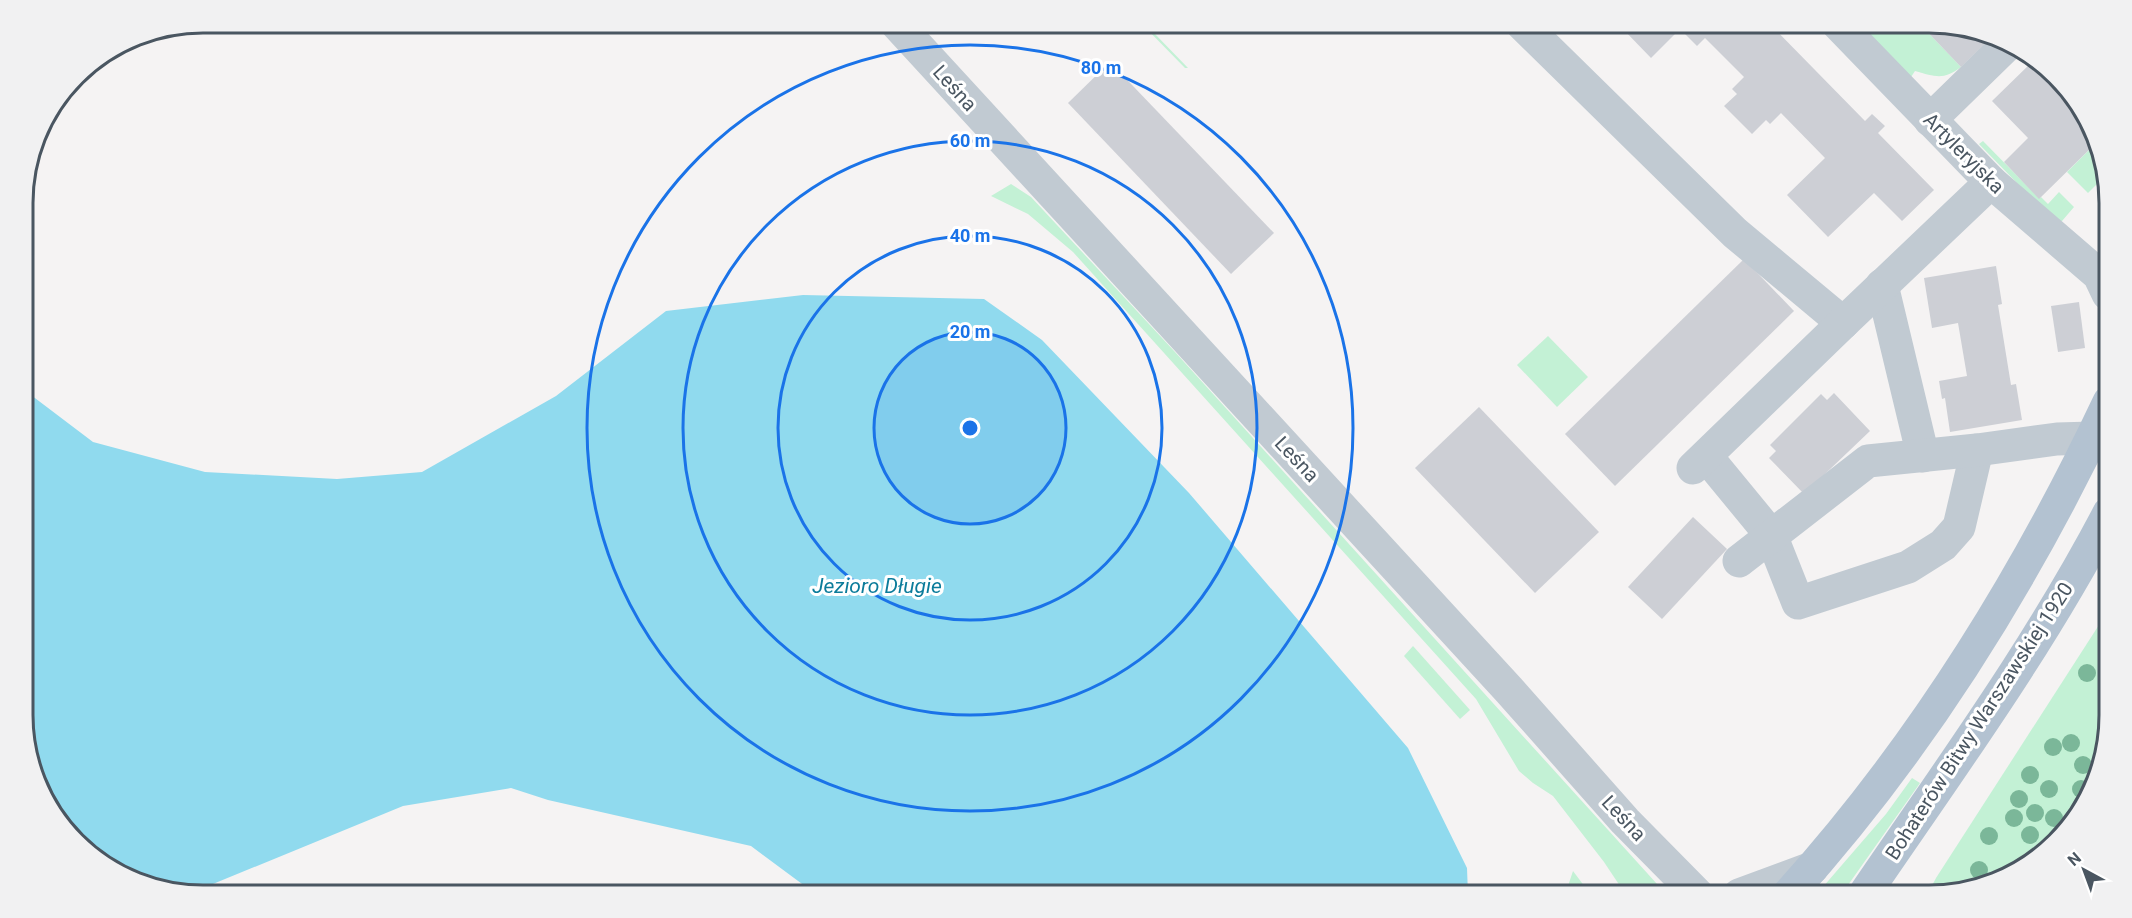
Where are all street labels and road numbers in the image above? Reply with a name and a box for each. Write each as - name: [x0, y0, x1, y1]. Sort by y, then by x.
- street label: Leśna: [928, 60, 982, 116]
- street label: Artyleryjska: [1919, 108, 2009, 198]
- street label: Leśna: [1270, 431, 1324, 487]
- street label: Bohaterów Bitwy Warszawskiej 1920: [1880, 578, 2078, 864]
- street label: Leśna: [1597, 790, 1651, 846]

